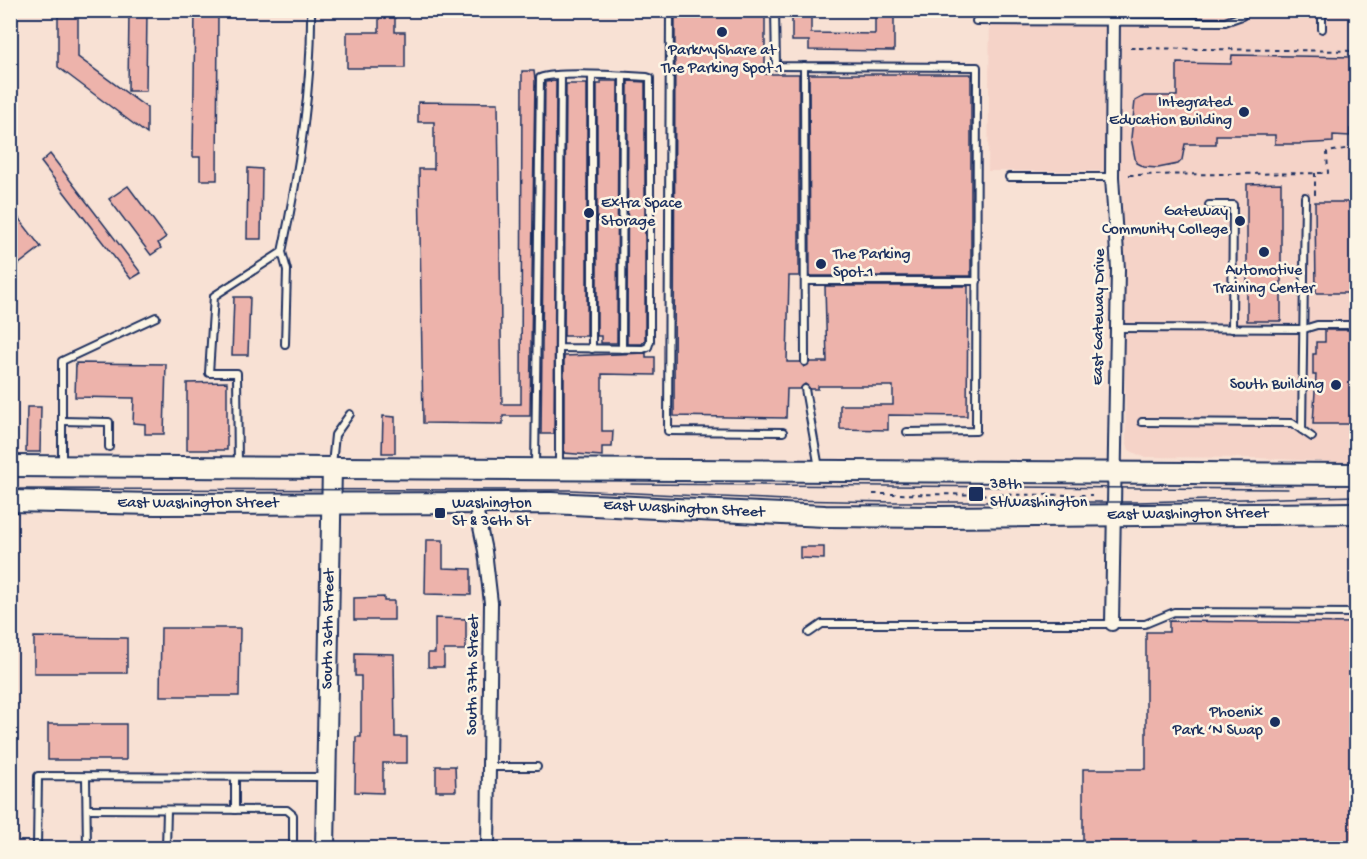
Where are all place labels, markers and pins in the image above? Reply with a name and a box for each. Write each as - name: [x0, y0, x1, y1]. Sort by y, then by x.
- marker: ParkMyShare at The Parking Spot 1: [715, 25, 729, 39]
- place label: ParkMyShare at The Parking Spot 1: [660, 42, 783, 79]
- place label: Integrated Education Building: [1109, 94, 1234, 131]
- marker: Integrated Education Building: [1237, 105, 1251, 119]
- place label: Extra Space Storage: [601, 195, 683, 232]
- place label: GateWay Community College: [1102, 203, 1229, 240]
- marker: Extra Space Storage: [582, 206, 596, 220]
- marker: GateWay Community College: [1233, 214, 1247, 228]
- marker: Automotive Training Center: [1257, 245, 1271, 259]
- place label: The Parking Spot 1: [832, 246, 910, 283]
- marker: The Parking Spot 1: [814, 257, 828, 271]
- place label: Automotive Training Center: [1213, 262, 1316, 299]
- place label: South Building: [1230, 376, 1324, 395]
- marker: South Building: [1329, 378, 1343, 392]
- place label: 38th St/Washington: [989, 476, 1088, 513]
- marker: 38th St/Washington: [967, 485, 985, 503]
- place label: Washington St & 36th St: [452, 495, 532, 532]
- marker: Washington St & 36th St: [433, 506, 447, 520]
- place label: Phoenix Park ‘N Swap: [1172, 704, 1264, 741]
- marker: Phoenix Park ‘N Swap: [1268, 715, 1282, 729]

